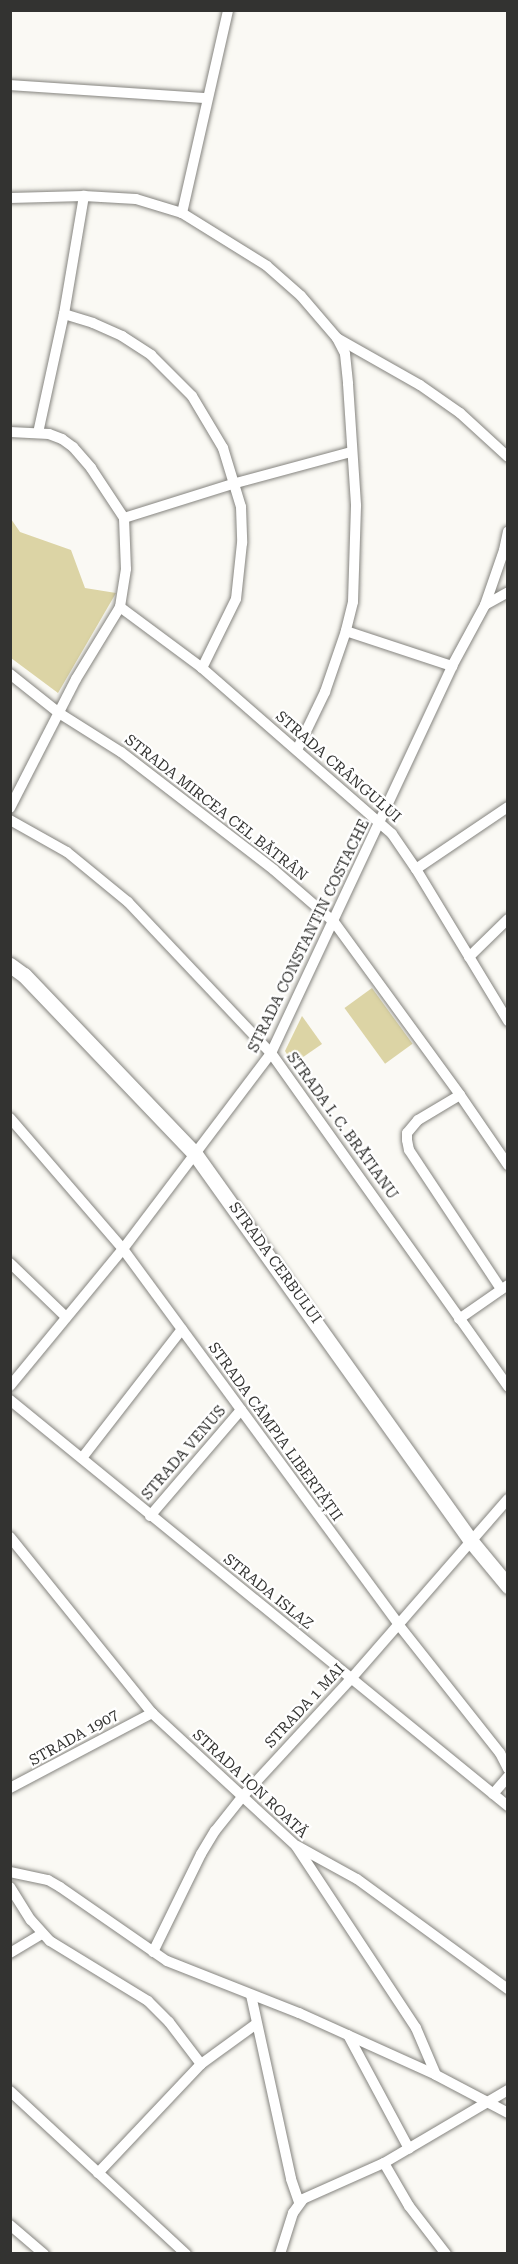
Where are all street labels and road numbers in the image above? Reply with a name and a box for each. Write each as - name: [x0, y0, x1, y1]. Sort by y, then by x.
- street label: STRADA CRÂNGULUI: [272, 708, 404, 826]
- street label: STRADA MIRCEA CEL BĂTRÂN: [121, 731, 311, 885]
- street label: STRADA CONSTANTIN COSTACHE: [245, 816, 373, 1056]
- street label: STRADA I. C. BRĂTIANU: [282, 1049, 402, 1203]
- street label: STRADA CERBULUI: [225, 1199, 325, 1327]
- street label: STRADA CÂMPIA LIBERTĂȚII: [204, 1339, 346, 1525]
- street label: STRADA VENUS: [138, 1402, 230, 1504]
- street label: STRADA ISLAZ: [220, 1550, 316, 1634]
- street label: STRADA 1 MAI: [261, 1660, 349, 1752]
- street label: STRADA 1907: [26, 1706, 122, 1770]
- street label: STRADA ION ROATĂ: [189, 1726, 311, 1842]

